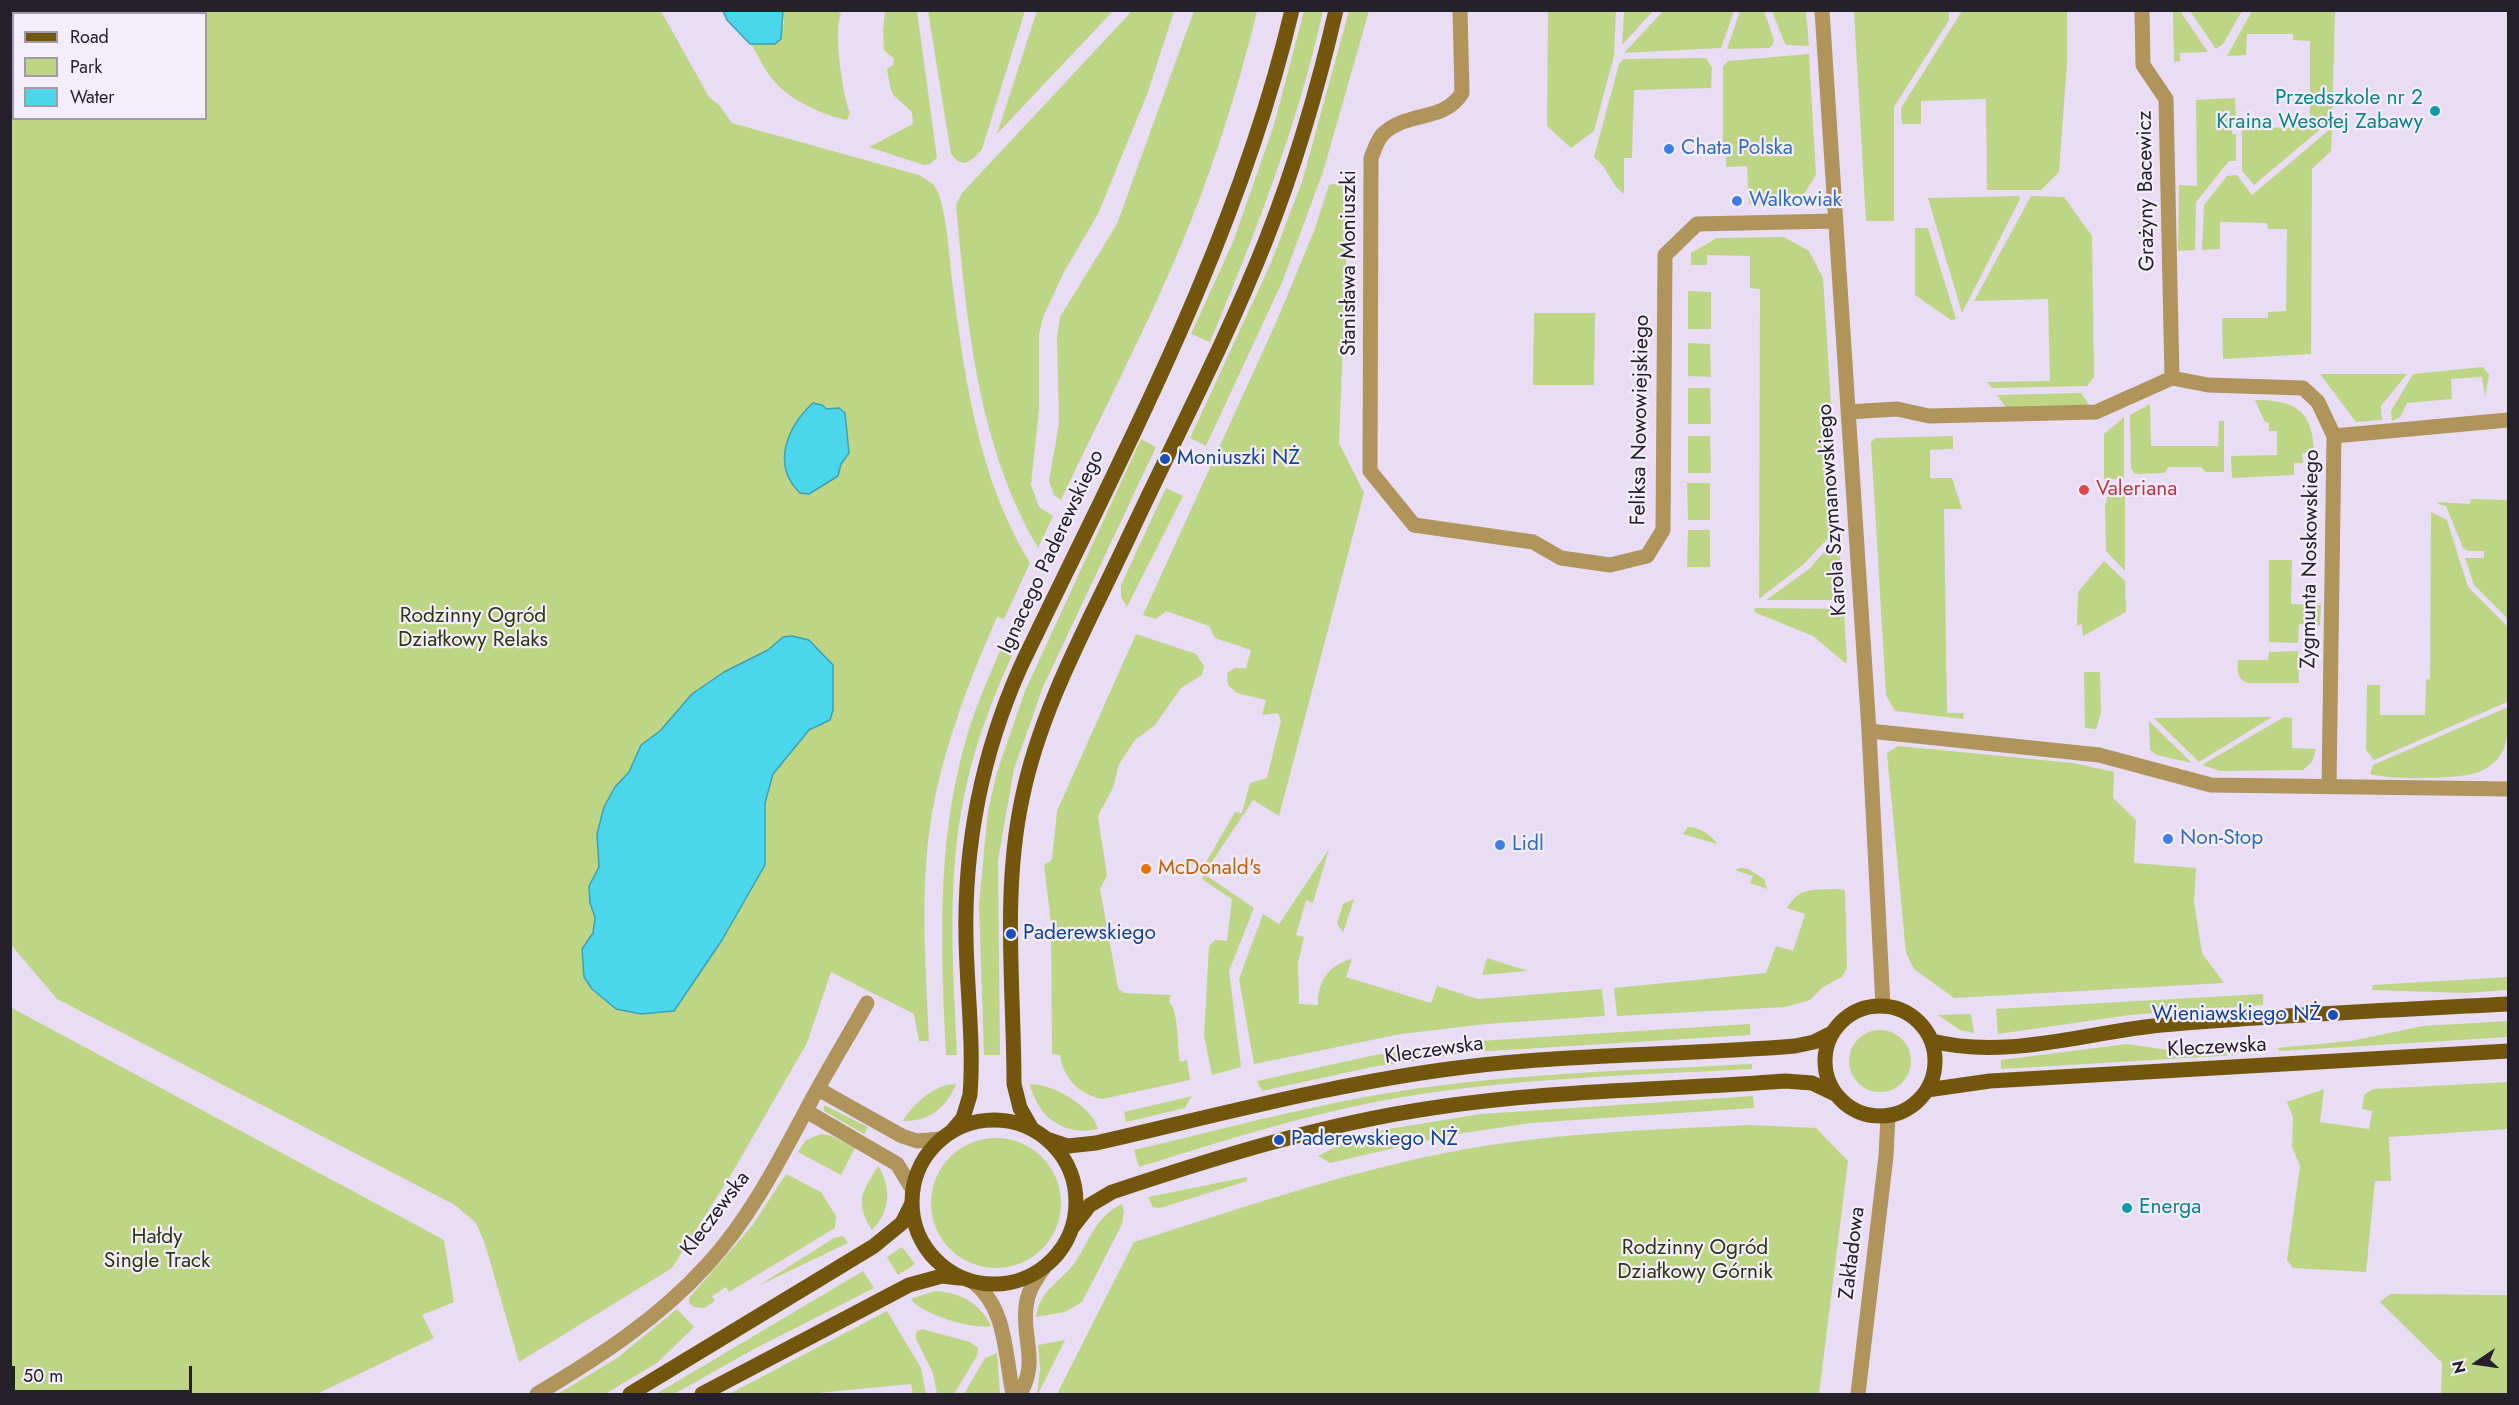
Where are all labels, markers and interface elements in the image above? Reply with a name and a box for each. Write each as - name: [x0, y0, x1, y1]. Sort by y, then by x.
- legend: [12, 12, 207, 120]
- text: Road: [70, 24, 109, 50]
- text: Park: [70, 54, 102, 80]
- text: Water: [70, 84, 114, 110]
- place label: Przedszkole nr 2 Kraina Wesołej Zabawy: [2216, 86, 2423, 136]
- marker: Przedszkole nr 2 Kraina Wesołej Zabawy: [2428, 104, 2442, 118]
- street label: Grażyny Bacewicz: [2133, 110, 2161, 272]
- place label: Chata Polska: [1681, 136, 1793, 162]
- marker: Chata Polska: [1662, 142, 1676, 156]
- street label: Stanisława Moniuszki: [1337, 170, 1363, 356]
- place label: Walkowiak: [1749, 188, 1842, 214]
- marker: Walkowiak: [1730, 194, 1744, 208]
- street label: Feliksa Nowowiejskiego: [1627, 314, 1655, 526]
- street label: Karola Szymanowskiego: [1813, 403, 1853, 617]
- street label: Ignacego Paderewskiego: [994, 446, 1110, 658]
- place label: Moniuszki NŻ: [1177, 446, 1300, 472]
- street label: Zygmunta Noskowskiego: [2296, 449, 2326, 669]
- marker: Moniuszki NŻ: [1158, 452, 1172, 466]
- place label: Valeriana: [2096, 477, 2177, 503]
- marker: Valeriana: [2077, 483, 2091, 497]
- park label: Rodzinny Ogród Działkowy Relaks: [398, 604, 548, 654]
- place label: Non-Stop: [2180, 826, 2263, 852]
- place label: Lidl: [1512, 832, 1544, 858]
- marker: Non-Stop: [2161, 832, 2175, 846]
- marker: Lidl: [1493, 838, 1507, 852]
- place label: McDonald's: [1158, 856, 1261, 882]
- marker: McDonald's: [1139, 862, 1153, 876]
- place label: Paderewskiego: [1023, 921, 1156, 947]
- marker: Paderewskiego: [1004, 927, 1018, 941]
- place label: Wieniawskiego NŻ: [2152, 1002, 2321, 1028]
- marker: Wieniawskiego NŻ: [2326, 1008, 2340, 1022]
- street label: Kleczewska: [1383, 1032, 1485, 1070]
- street label: Kleczewska: [2167, 1033, 2267, 1063]
- place label: Paderewskiego NŻ: [1291, 1127, 1458, 1153]
- marker: Paderewskiego NŻ: [1272, 1133, 1286, 1147]
- street label: Kleczewska: [676, 1167, 756, 1261]
- place label: Energa: [2139, 1195, 2201, 1221]
- marker: Energa: [2120, 1201, 2134, 1215]
- street label: Zakładowa: [1835, 1205, 1871, 1301]
- park label: Hałdy Single Track: [104, 1225, 210, 1275]
- park label: Rodzinny Ogród Działkowy Górnik: [1617, 1236, 1773, 1286]
- north arrow: [2447, 1333, 2507, 1393]
- scale bar: [15, 1354, 195, 1392]
- text: N: [2446, 1358, 2472, 1376]
- text: 50 m: [23, 1363, 63, 1389]

